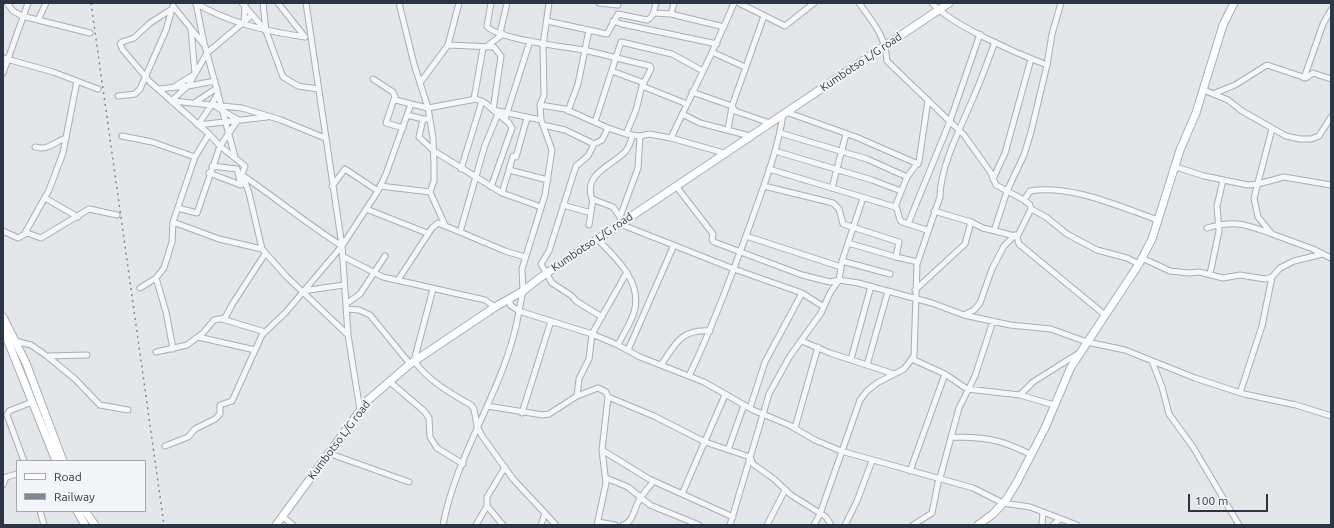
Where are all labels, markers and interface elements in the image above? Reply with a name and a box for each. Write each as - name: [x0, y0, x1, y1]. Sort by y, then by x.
- street label: Kumbotso L/G road: [818, 30, 904, 94]
- street label: Kumbotso L/G road: [549, 210, 635, 274]
- street label: Kumbotso L/G road: [305, 398, 373, 482]
- legend: [16, 460, 146, 512]
- text: Road: [54, 470, 82, 483]
- scale bar: [1190, 486, 1270, 512]
- text: Railway: [54, 490, 95, 503]
- text: 100 m: [1195, 494, 1228, 507]

